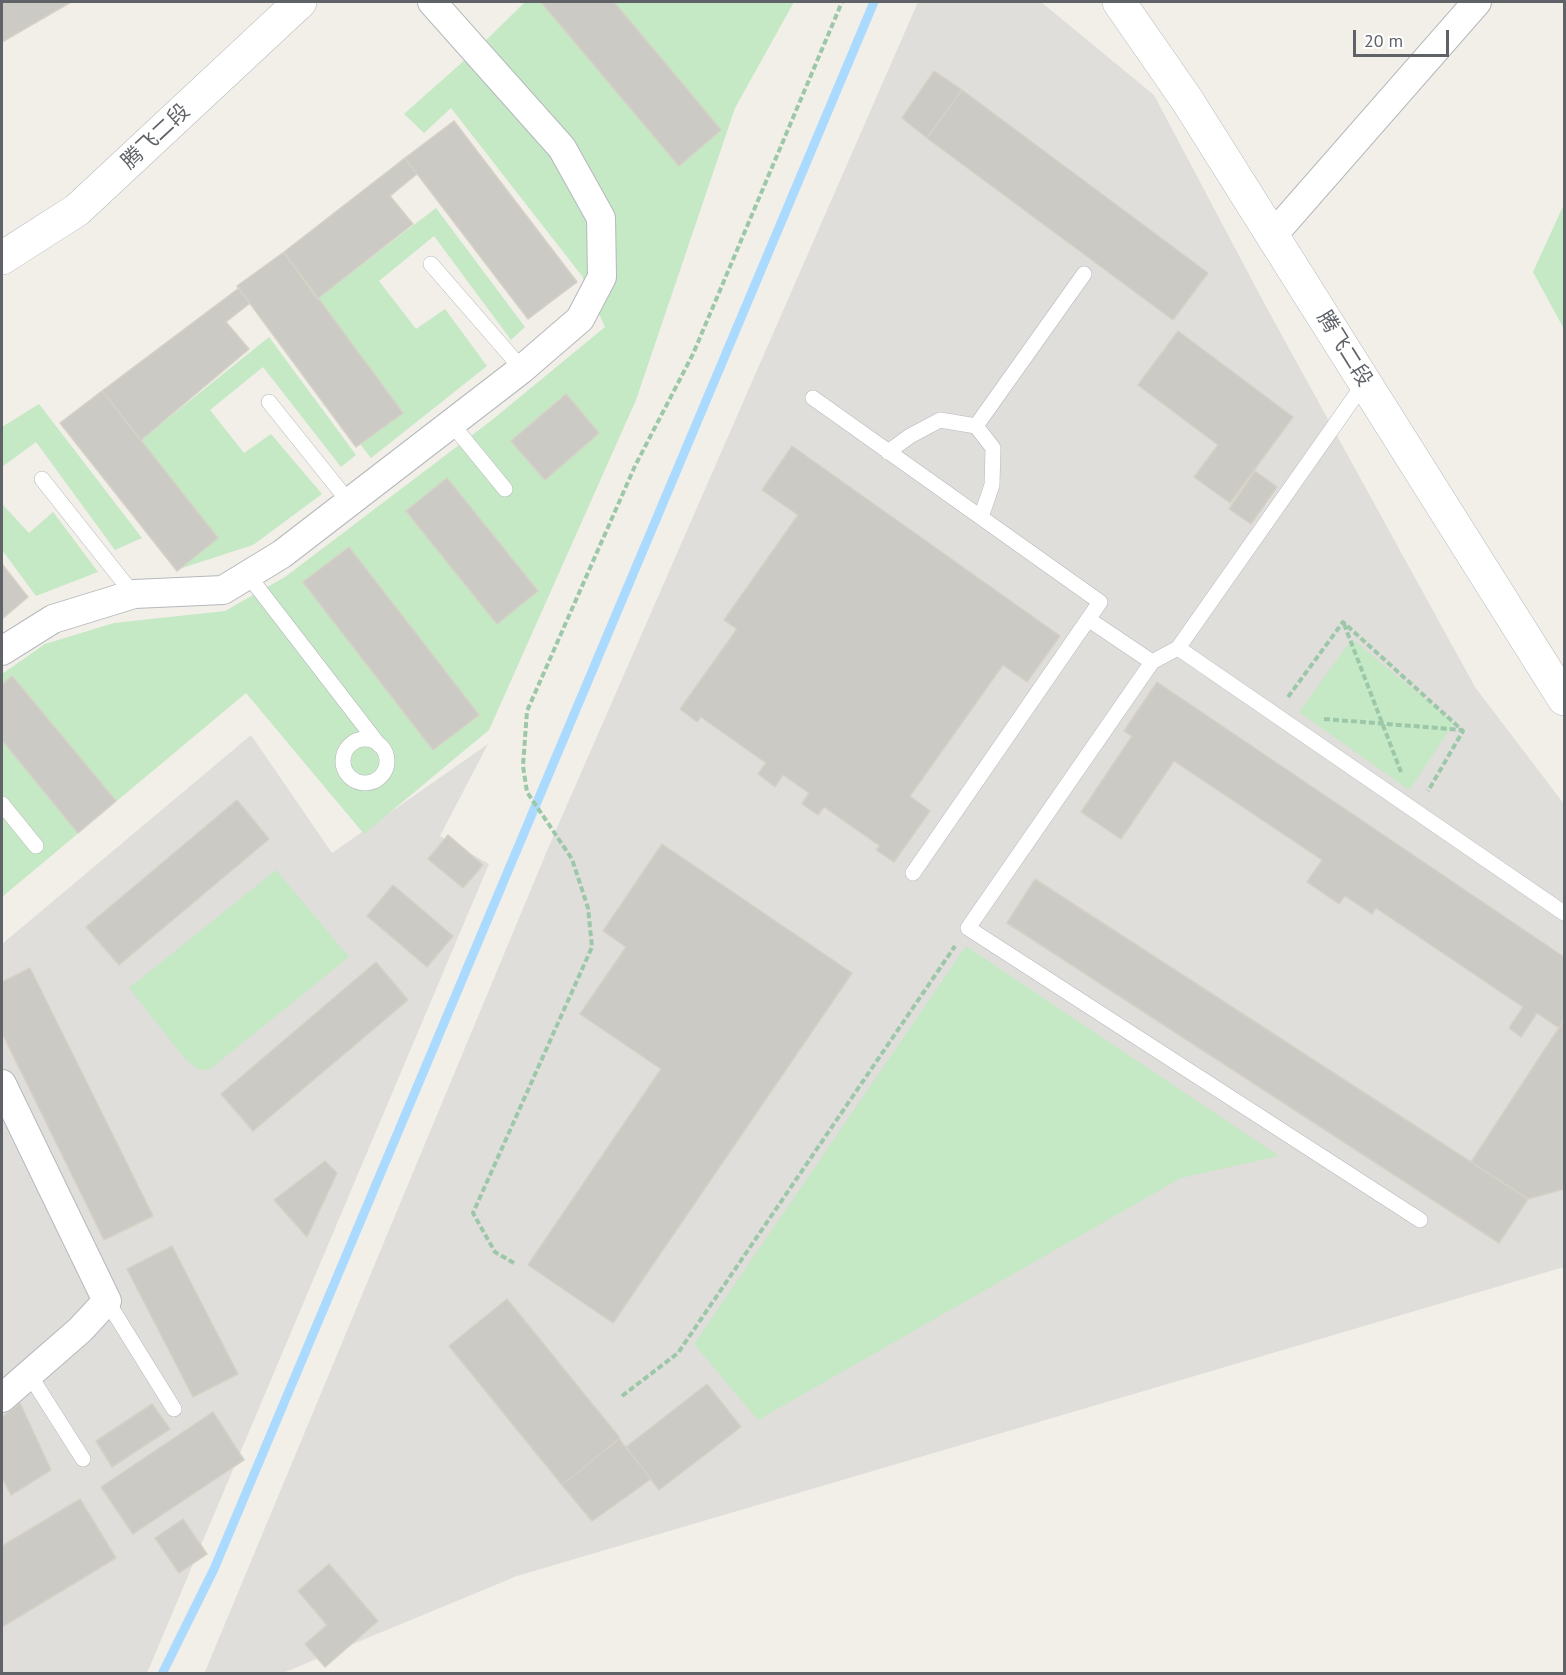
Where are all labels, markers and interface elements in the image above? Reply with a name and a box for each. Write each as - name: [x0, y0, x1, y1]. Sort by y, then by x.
- scale bar: [1356, 18, 1452, 56]
- text: 20 m: [1364, 29, 1403, 52]
- street label: 腾飞二段: [117, 99, 195, 175]
- street label: 腾飞二段: [1311, 307, 1377, 391]

